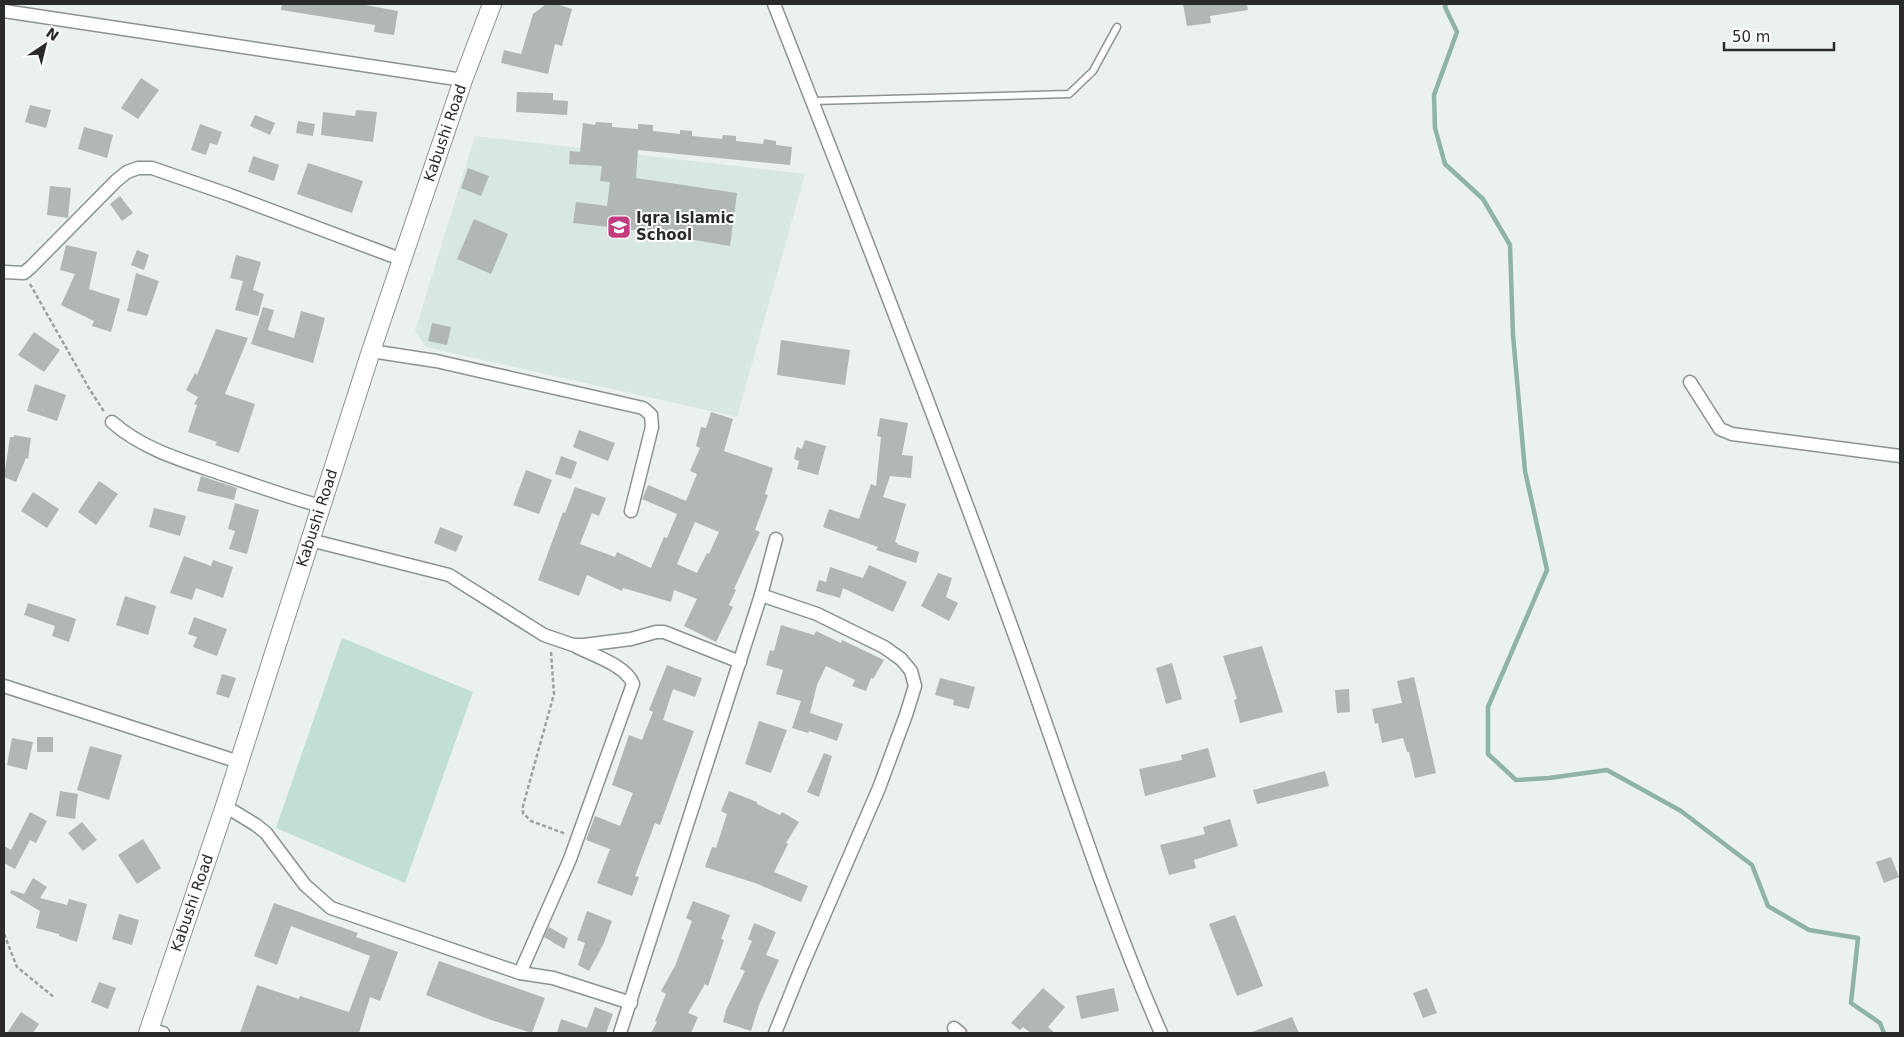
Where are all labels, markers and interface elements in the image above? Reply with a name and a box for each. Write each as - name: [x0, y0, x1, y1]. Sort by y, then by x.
- north arrow: [20, 20, 70, 70]
- scale bar: [1724, 20, 1834, 52]
- text: N: [43, 24, 62, 44]
- text: 50 m: [1732, 28, 1770, 46]
- street label: Kabushi Road: [420, 82, 470, 184]
- place label: Iqra Islamic School: [636, 209, 735, 244]
- school or university icon: Iqra Islamic School: [606, 214, 632, 240]
- street label: Kabushi Road: [293, 467, 341, 569]
- street label: Kabushi Road: [167, 852, 217, 954]

